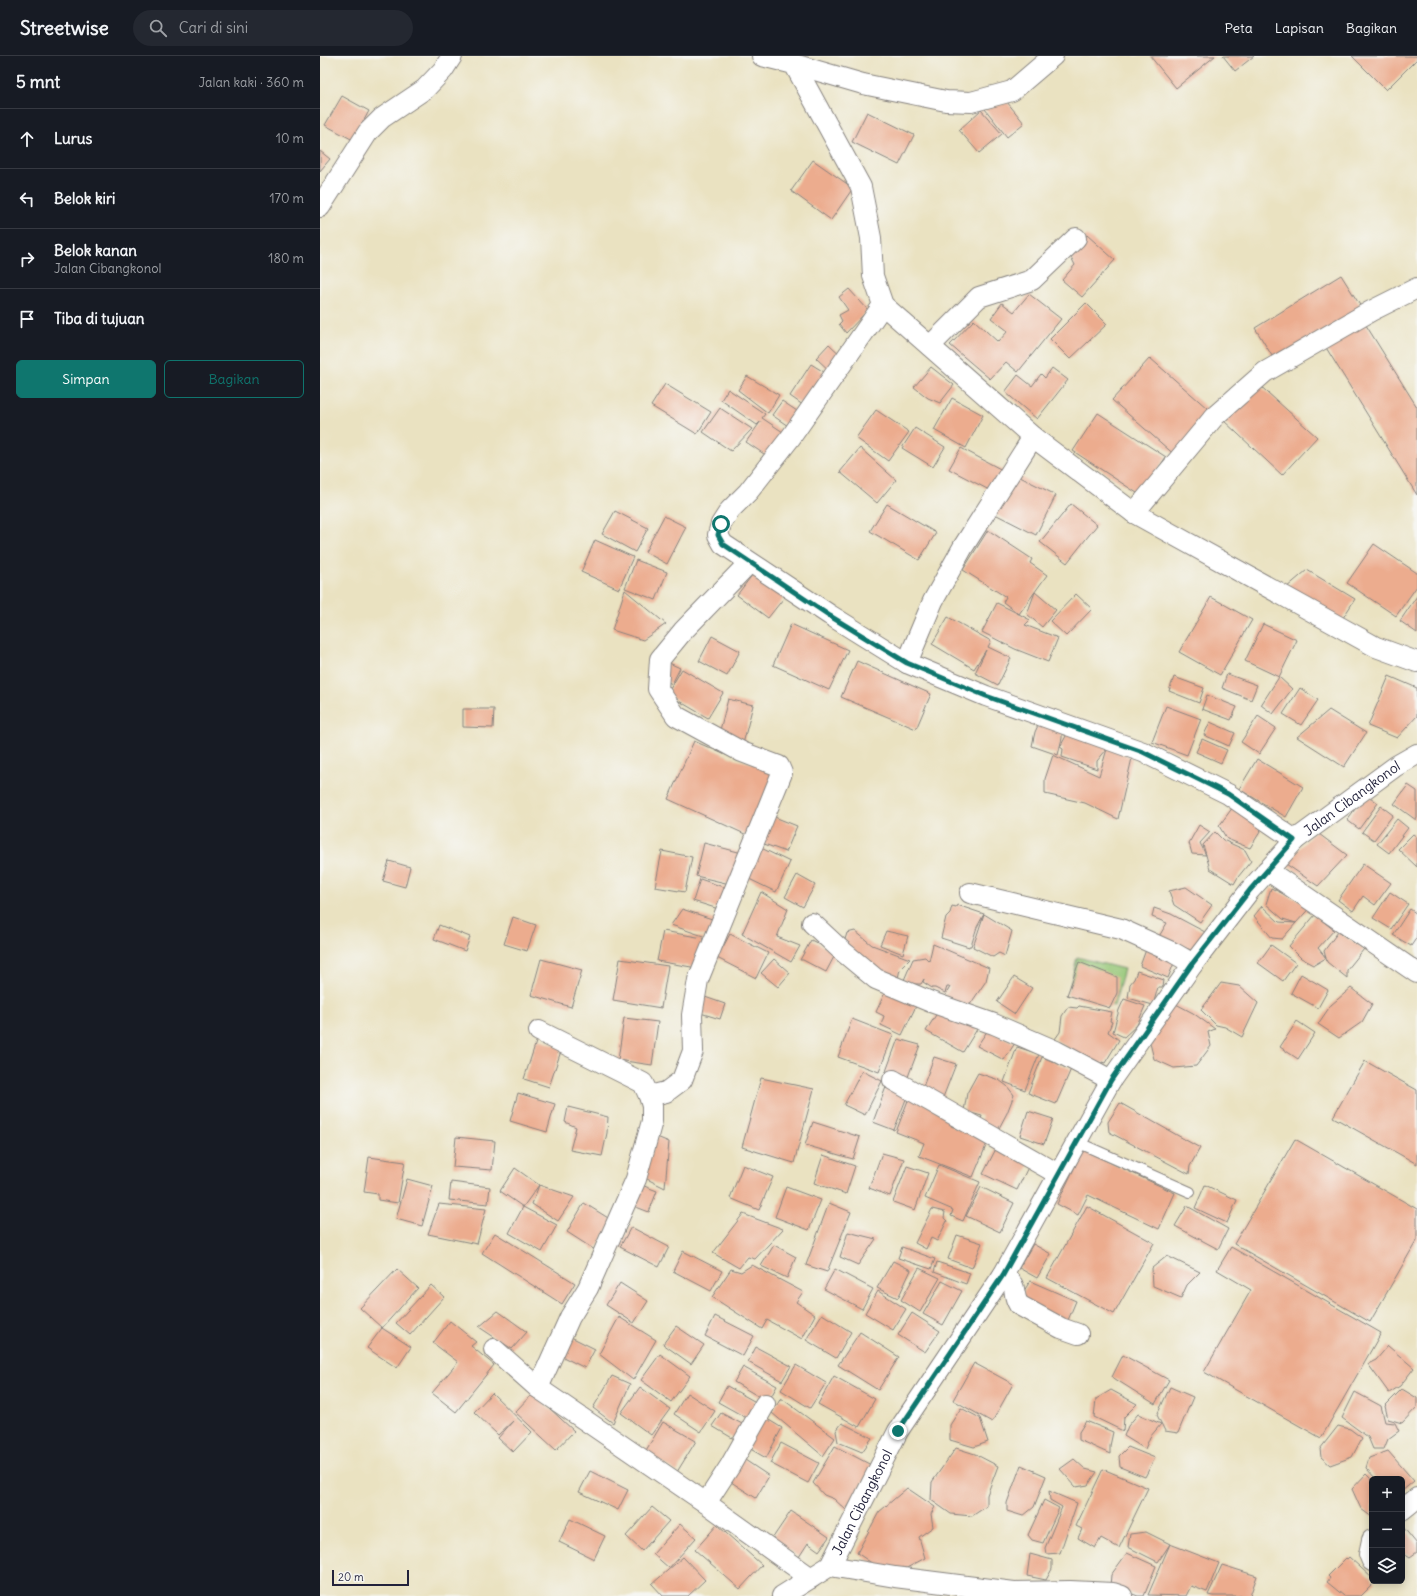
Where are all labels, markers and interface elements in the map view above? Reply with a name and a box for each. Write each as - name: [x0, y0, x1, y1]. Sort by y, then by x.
- search box: [133, 10, 413, 46]
- text: Streetwise: [20, 16, 109, 40]
- icon: search: [147, 17, 169, 39]
- text: Cari di sini: [179, 18, 248, 37]
- text: Peta: [1225, 19, 1253, 37]
- text: Lapisan: [1275, 19, 1324, 37]
- text: Bagikan: [1346, 19, 1397, 37]
- text: 5 mnt: [16, 71, 60, 93]
- text: Jalan kaki · 360 m: [199, 74, 304, 91]
- icon: ahead: [16, 128, 38, 150]
- text: Lurus: [54, 129, 92, 148]
- text: 10 m: [276, 130, 304, 147]
- icon: left: [16, 188, 38, 210]
- text: Belok kiri: [54, 189, 115, 208]
- text: 170 m: [269, 190, 304, 207]
- text: Belok kanan: [54, 241, 137, 260]
- icon: right: [16, 248, 38, 270]
- text: 180 m: [268, 250, 304, 267]
- text: Jalan Cibangkonol: [54, 260, 161, 277]
- icon: arrive: [16, 308, 38, 330]
- text: Tiba di tujuan: [54, 309, 144, 328]
- button: Simpan: [16, 360, 156, 398]
- button: Bagikan: [164, 360, 304, 398]
- route start: [712, 515, 730, 533]
- street label: Jalan Cibangkonol: [1300, 757, 1403, 840]
- route end: [889, 1422, 907, 1440]
- street label: Jalan Cibangkonol: [828, 1446, 896, 1558]
- map controls: [1369, 1476, 1405, 1584]
- button: +: [1369, 1476, 1405, 1512]
- button: −: [1369, 1512, 1405, 1548]
- button: layers: [1369, 1548, 1405, 1584]
- scale bar: [332, 1568, 409, 1587]
- text: 20 m: [338, 1570, 364, 1584]

